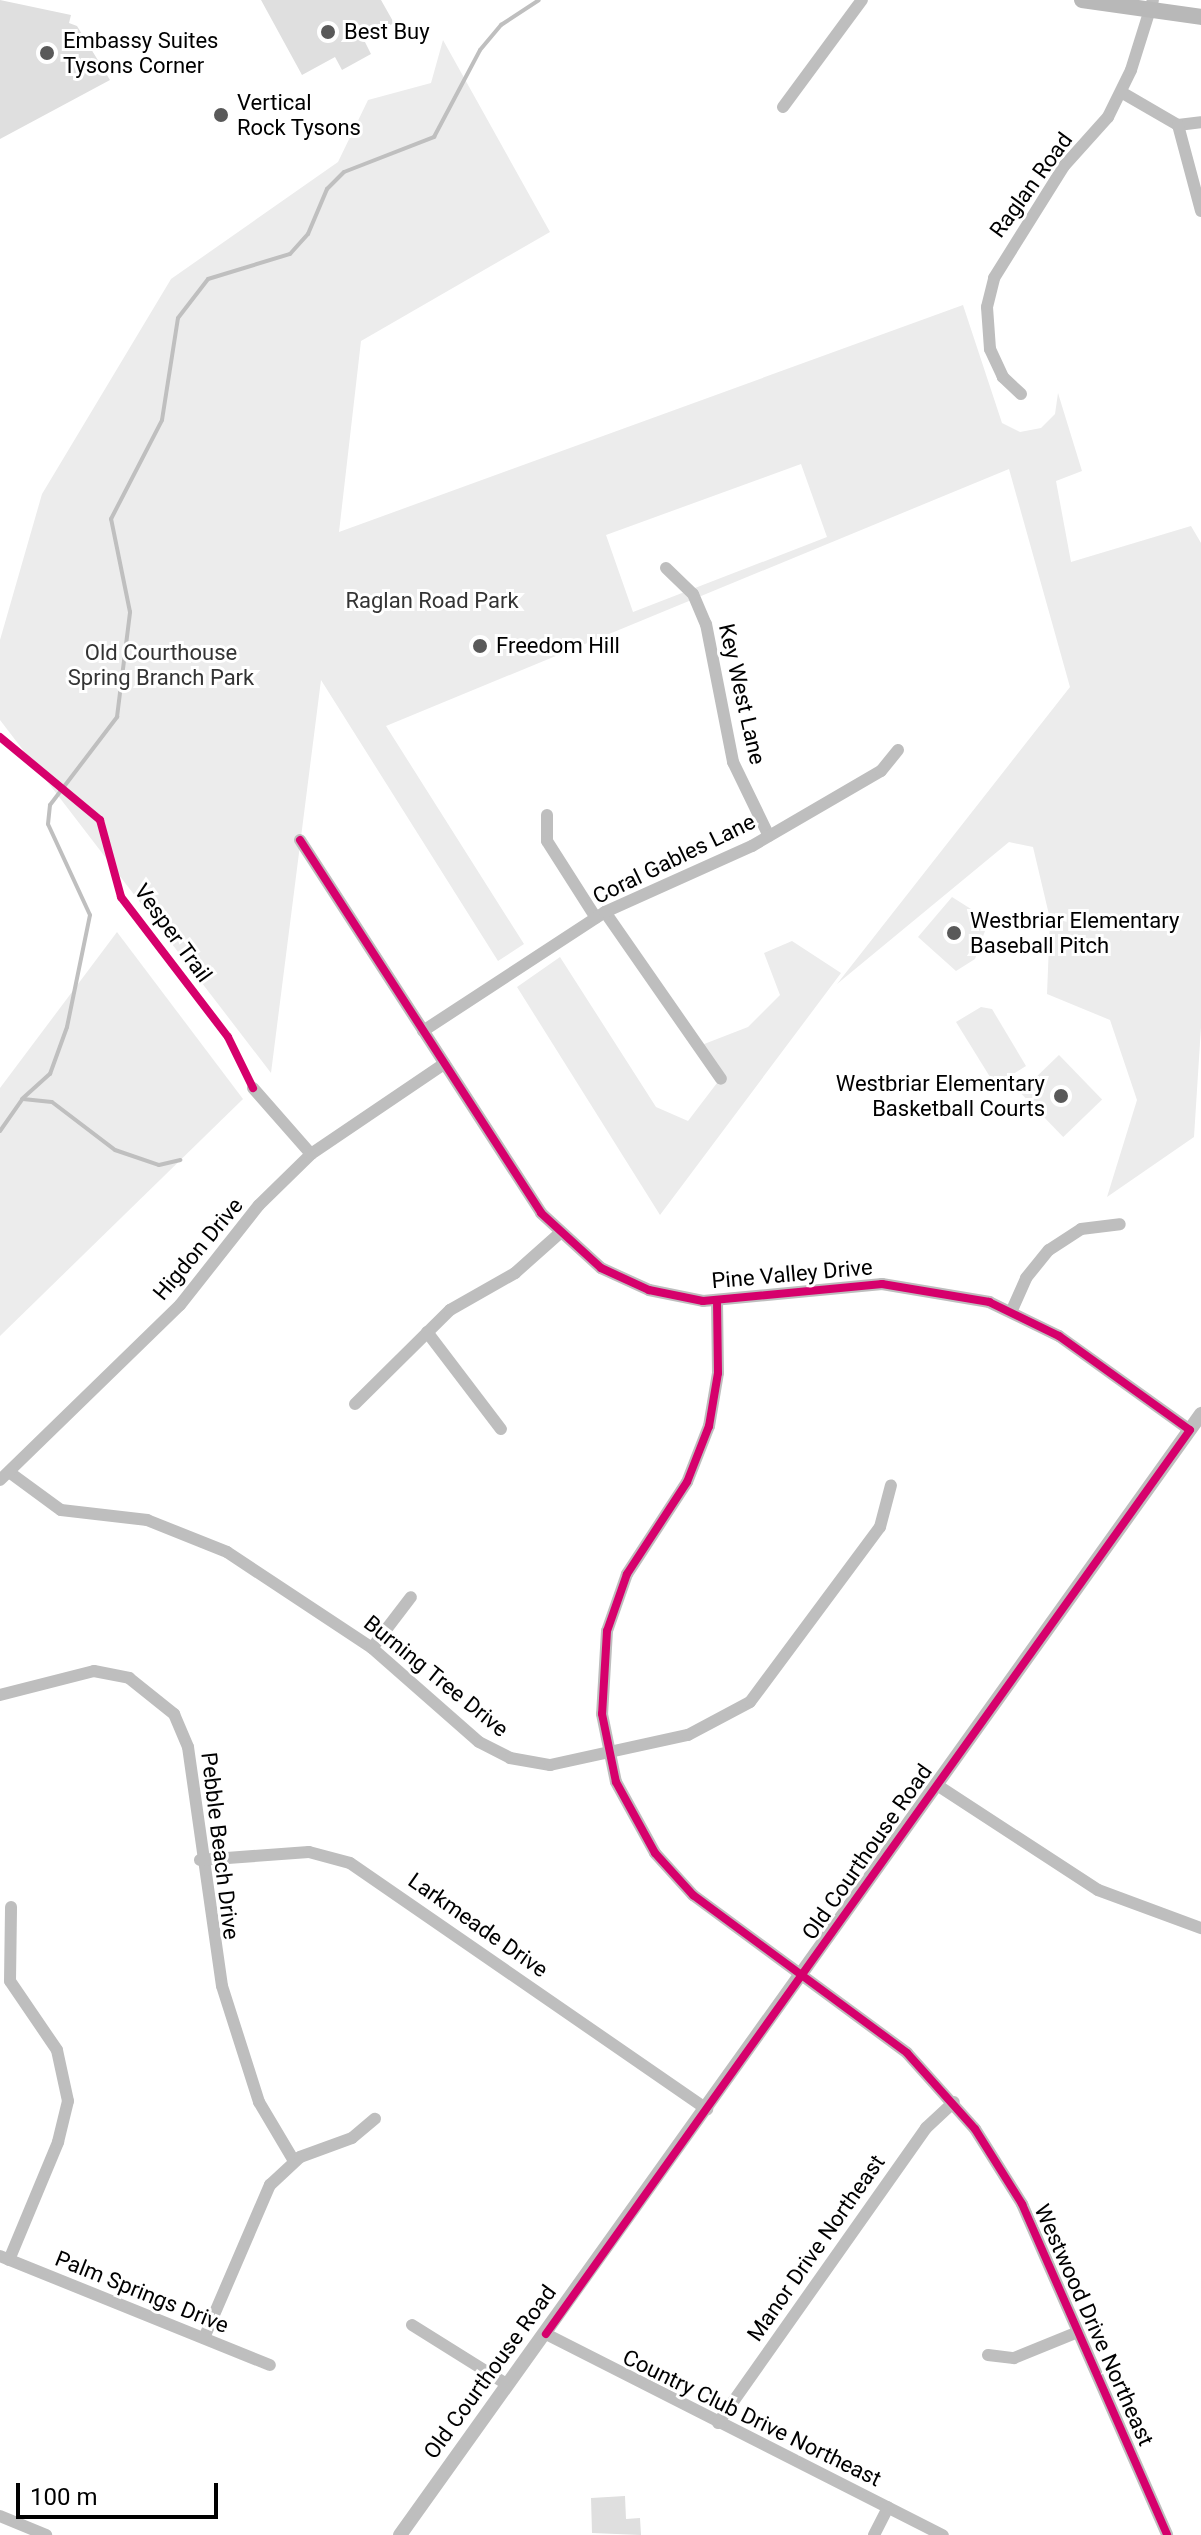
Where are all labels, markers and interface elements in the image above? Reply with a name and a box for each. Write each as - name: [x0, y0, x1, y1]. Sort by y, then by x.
- place label: Best Buy: [344, 19, 430, 45]
- marker: Best Buy: [319, 23, 337, 41]
- place label: Embassy Suites Tysons Corner: [63, 27, 218, 78]
- marker: Embassy Suites Tysons Corner: [38, 44, 56, 62]
- place label: Vertical Rock Tysons: [237, 89, 361, 140]
- marker: Vertical Rock Tysons: [212, 106, 230, 124]
- street label: Raglan Road: [984, 127, 1078, 243]
- park label: Raglan Road Park: [345, 588, 519, 614]
- street label: Key West Lane: [713, 621, 771, 767]
- place label: Freedom Hill: [496, 633, 620, 659]
- marker: Freedom Hill: [471, 637, 489, 655]
- park label: Old Courthouse Spring Branch Park: [68, 639, 254, 690]
- street label: Coral Gables Lane: [588, 808, 760, 910]
- street label: Vesper Trail: [128, 879, 218, 987]
- place label: Westbriar Elementary Baseball Pitch: [970, 907, 1179, 958]
- marker: Westbriar Elementary Baseball Pitch: [945, 924, 963, 942]
- place label: Westbriar Elementary Basketball Courts: [836, 1070, 1045, 1122]
- marker: Westbriar Elementary Basketball Courts: [1052, 1087, 1070, 1105]
- street label: Higdon Drive: [148, 1192, 248, 1306]
- street label: Pine Valley Drive: [710, 1254, 874, 1294]
- street label: Burning Tree Drive: [358, 1610, 514, 1742]
- street label: Pebble Beach Drive: [195, 1751, 245, 1941]
- street label: Old Courthouse Road: [796, 1759, 938, 1945]
- street label: Larkmeade Drive: [403, 1867, 553, 1983]
- street label: Manor Drive Northeast: [742, 2150, 890, 2346]
- street label: Westwood Drive Northeast: [1029, 2200, 1159, 2450]
- street label: Palm Springs Drive: [51, 2245, 233, 2339]
- street label: Old Courthouse Road: [418, 2280, 562, 2464]
- street label: Country Club Drive Northeast: [619, 2344, 885, 2492]
- scale bar: [20, 2467, 222, 2517]
- text: 100 m: [30, 2483, 97, 2511]

